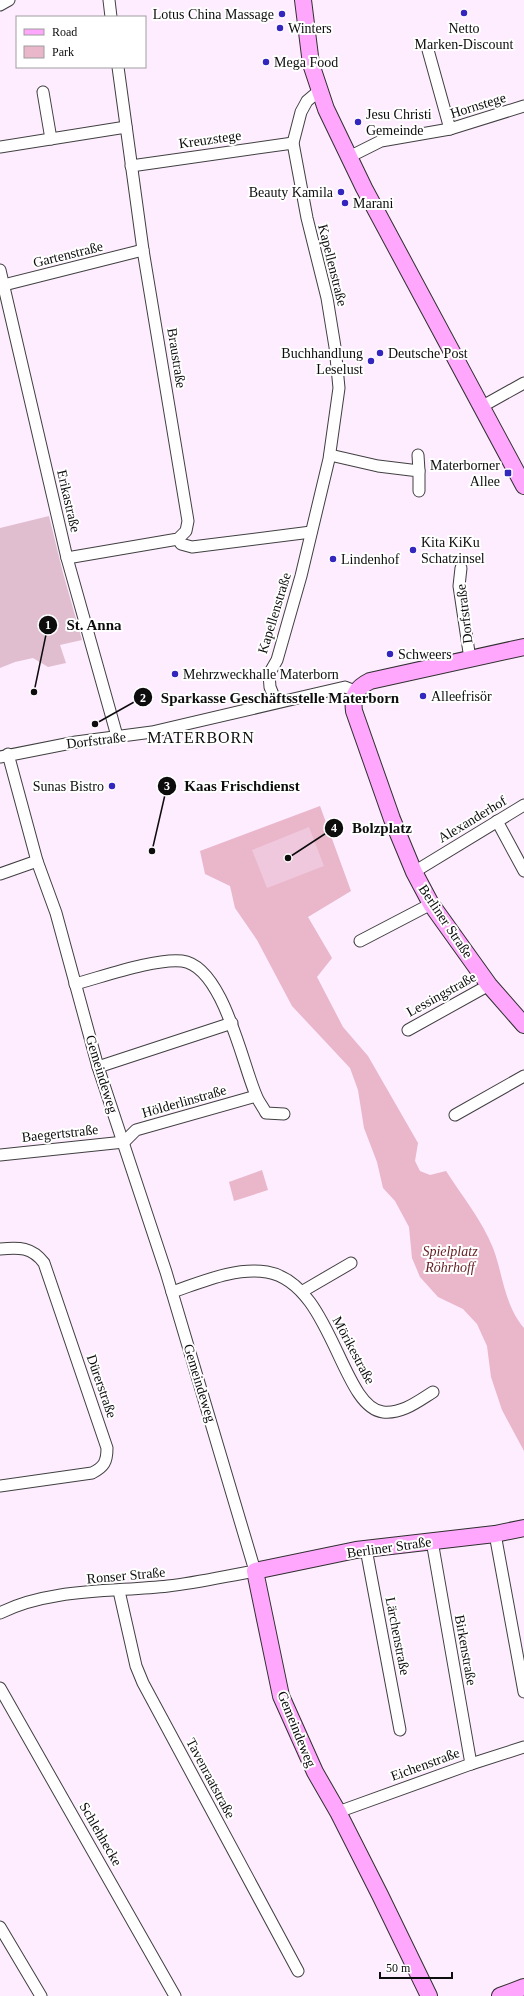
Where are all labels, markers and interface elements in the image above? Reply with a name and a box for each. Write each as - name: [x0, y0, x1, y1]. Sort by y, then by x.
- place label: Lotus China Massage: [153, 7, 274, 22]
- marker: Netto Marken-Discount: [459, 8, 469, 18]
- marker: Lotus China Massage: [277, 9, 287, 19]
- legend: [16, 16, 146, 68]
- place label: Winters: [288, 21, 332, 36]
- place label: Netto Marken-Discount: [415, 21, 513, 52]
- marker: Winters: [275, 23, 285, 33]
- text: Road: [52, 25, 77, 39]
- text: Park: [52, 45, 74, 59]
- place label: Mega Food: [274, 55, 338, 70]
- marker: Mega Food: [261, 57, 271, 67]
- street label: Hornstege: [448, 90, 508, 121]
- place label: Jesu Christi Gemeinde: [366, 107, 432, 138]
- marker: Jesu Christi Gemeinde: [353, 117, 363, 127]
- street label: Kreuzstege: [178, 128, 242, 151]
- place label: Beauty Kamila: [249, 185, 334, 200]
- marker: Beauty Kamila: [336, 187, 346, 197]
- place label: Marani: [353, 196, 394, 211]
- marker: Marani: [340, 198, 350, 208]
- street label: Kapellenstraße: [315, 223, 350, 308]
- street label: Gartenstraße: [32, 239, 105, 270]
- street label: Braustraße: [164, 327, 189, 389]
- place label: Buchhandlung Leselust: [281, 346, 363, 377]
- place label: Deutsche Post: [388, 346, 468, 361]
- marker: Deutsche Post: [375, 348, 385, 358]
- marker: Buchhandlung Leselust: [366, 356, 376, 366]
- place label: Materborner Allee: [430, 458, 500, 489]
- street label: Erikastraße: [54, 468, 83, 534]
- marker: Materborner Allee: [503, 468, 513, 478]
- place label: Kita KiKu Schatzinsel: [421, 535, 485, 566]
- marker: Kita KiKu Schatzinsel: [408, 545, 418, 555]
- place label: Lindenhof: [341, 552, 400, 567]
- marker: Lindenhof: [328, 554, 338, 564]
- street label: Kapellenstraße: [255, 571, 294, 655]
- street label: Dorfstraße: [453, 583, 476, 645]
- callout: St. Anna: [38, 612, 130, 639]
- text: St. Anna: [66, 617, 122, 633]
- text: 1: [45, 618, 51, 632]
- place label: Schweers: [398, 647, 452, 662]
- marker: Schweers: [385, 649, 395, 659]
- place label: Mehrzweckhalle Materborn: [183, 667, 339, 682]
- marker: Mehrzweckhalle Materborn: [170, 669, 180, 679]
- callout: Sparkasse Geschäftsstelle Materborn: [133, 684, 407, 711]
- place label: Alleefrisör: [431, 689, 492, 704]
- text: Sparkasse Geschäftsstelle Materborn: [161, 690, 400, 706]
- text: 2: [140, 691, 146, 705]
- marker: Alleefrisör: [418, 691, 428, 701]
- street label: Dorfstraße: [65, 729, 127, 752]
- district label: MATERBORN: [147, 729, 255, 746]
- callout: Kaas Frischdienst: [157, 772, 308, 799]
- text: Kaas Frischdienst: [184, 778, 300, 794]
- place label: Sunas Bistro: [33, 779, 104, 794]
- text: 3: [164, 779, 170, 793]
- marker: Sunas Bistro: [107, 781, 117, 791]
- street label: Alexanderhof: [435, 793, 509, 846]
- callout: Bolzplatz: [324, 814, 420, 841]
- text: Bolzplatz: [352, 820, 412, 836]
- text: 4: [331, 821, 337, 835]
- street label: Berliner Straße: [416, 882, 476, 961]
- street label: Lessingstraße: [404, 969, 479, 1020]
- street label: Gemeindeweg: [83, 1033, 121, 1115]
- street label: Hölderlinstraße: [140, 1082, 228, 1121]
- street label: Baegertstraße: [21, 1122, 99, 1145]
- park label: Spielplatz Röhrhoff: [422, 1244, 478, 1275]
- street label: Mörikestraße: [329, 1314, 378, 1387]
- street label: Gemeindeweg: [181, 1342, 219, 1424]
- street label: Dürerstraße: [84, 1352, 119, 1420]
- street label: Berliner Straße: [346, 1534, 432, 1561]
- street label: Ronser Straße: [86, 1565, 166, 1586]
- street label: Lärchenstraße: [383, 1596, 412, 1676]
- street label: Birkenstraße: [452, 1614, 479, 1687]
- street label: Gemeindeweg: [274, 1689, 319, 1769]
- street label: Tavenraatstraße: [183, 1736, 238, 1821]
- street label: Eichenstraße: [389, 1745, 462, 1784]
- street label: Schlehhecke: [76, 1800, 125, 1869]
- scale bar: [380, 1954, 452, 1980]
- text: 50 m: [386, 1961, 411, 1975]

